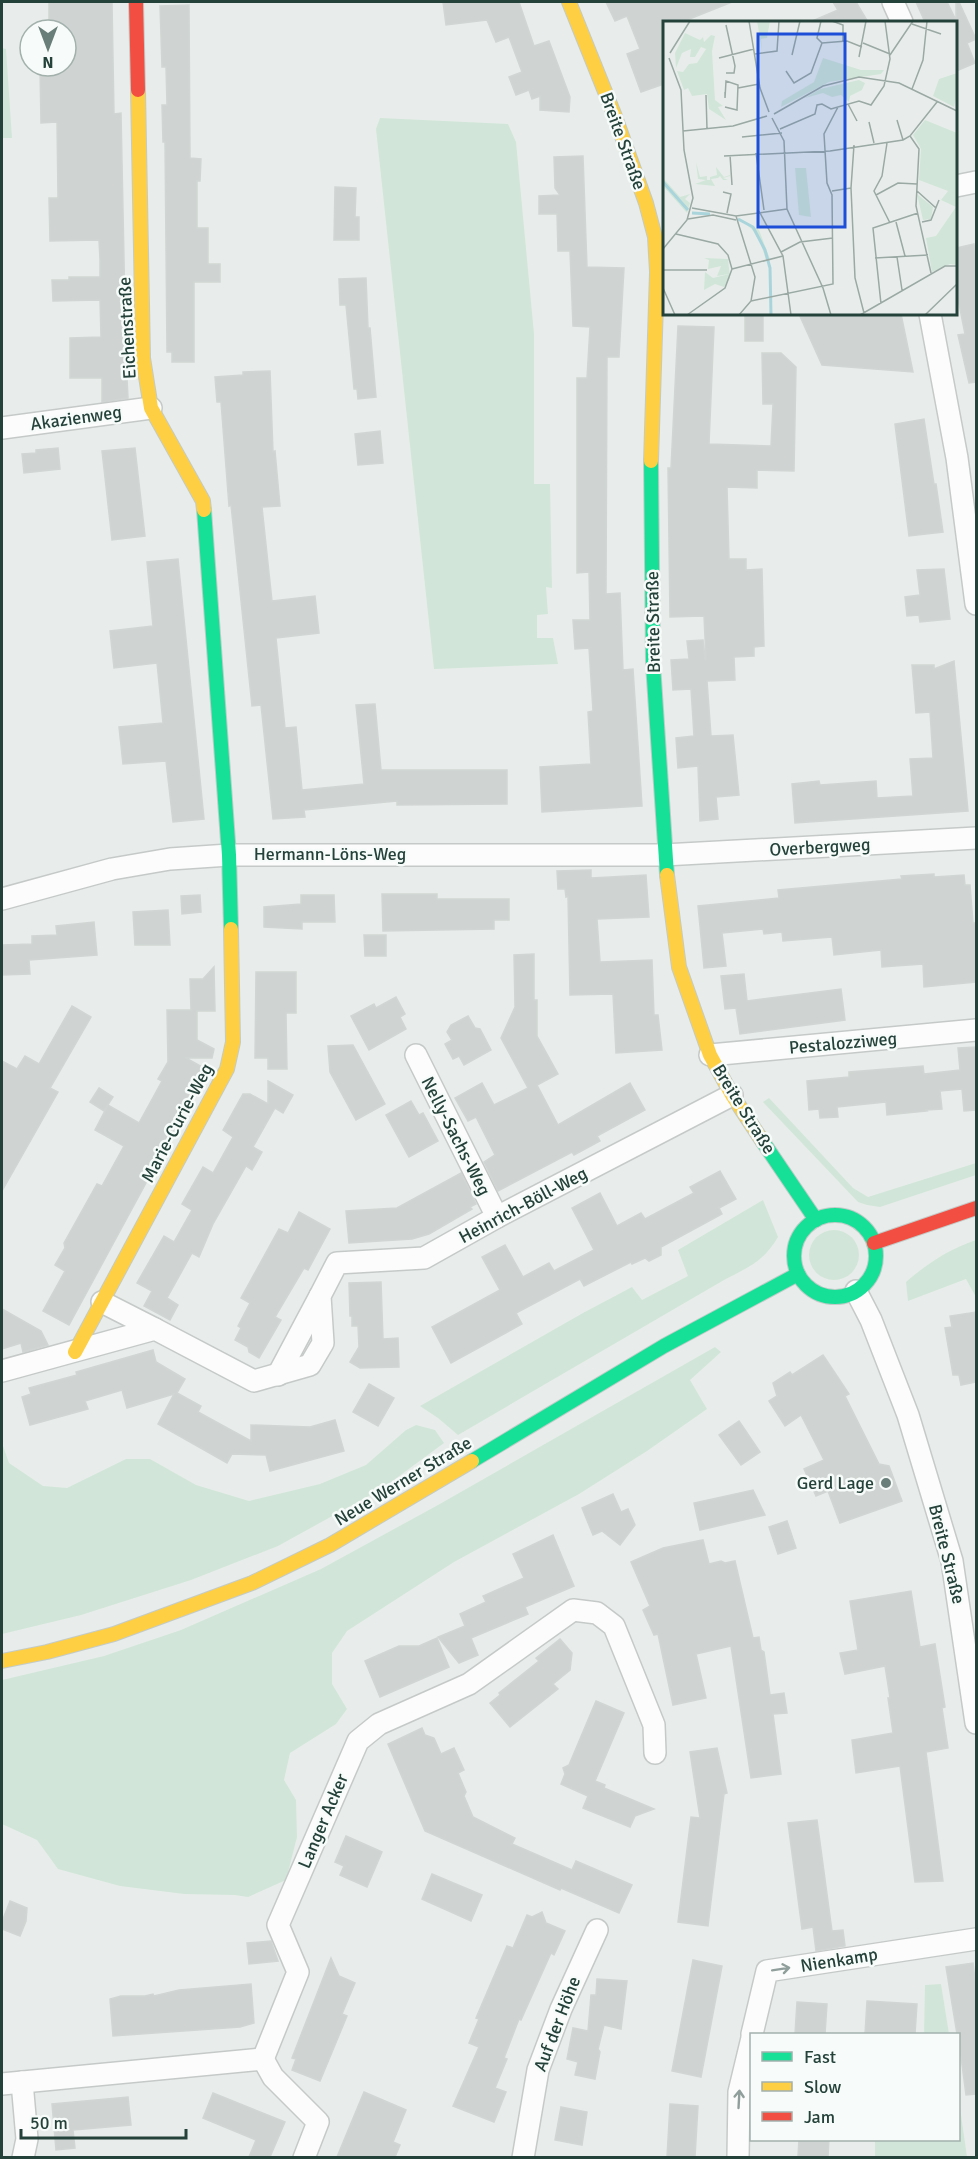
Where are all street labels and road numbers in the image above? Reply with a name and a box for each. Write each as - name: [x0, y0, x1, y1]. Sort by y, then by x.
- street label: Breite Straße: [595, 89, 651, 193]
- street label: Eichenstraße: [113, 276, 141, 380]
- street label: Akazienweg: [29, 401, 123, 435]
- street label: Breite Straße: [641, 571, 665, 673]
- street label: Overbergweg: [769, 833, 871, 861]
- street label: Hermann-Löns-Weg: [254, 843, 406, 865]
- street label: Pestalozziweg: [788, 1027, 898, 1059]
- street label: Marie-Curie-Weg: [136, 1060, 218, 1186]
- street label: Breite Straße: [708, 1060, 780, 1158]
- street label: Nelly-Sachs-Weg: [417, 1073, 495, 1199]
- street label: Heinrich-Böll-Weg: [455, 1162, 591, 1248]
- street label: Neue Werner Straße: [331, 1431, 475, 1531]
- street label: Breite Straße: [924, 1502, 970, 1606]
- street label: Langer Acker: [293, 1770, 353, 1872]
- street label: Nienkamp: [799, 1943, 879, 1977]
- street label: Auf der Höhe: [529, 1973, 585, 2075]

